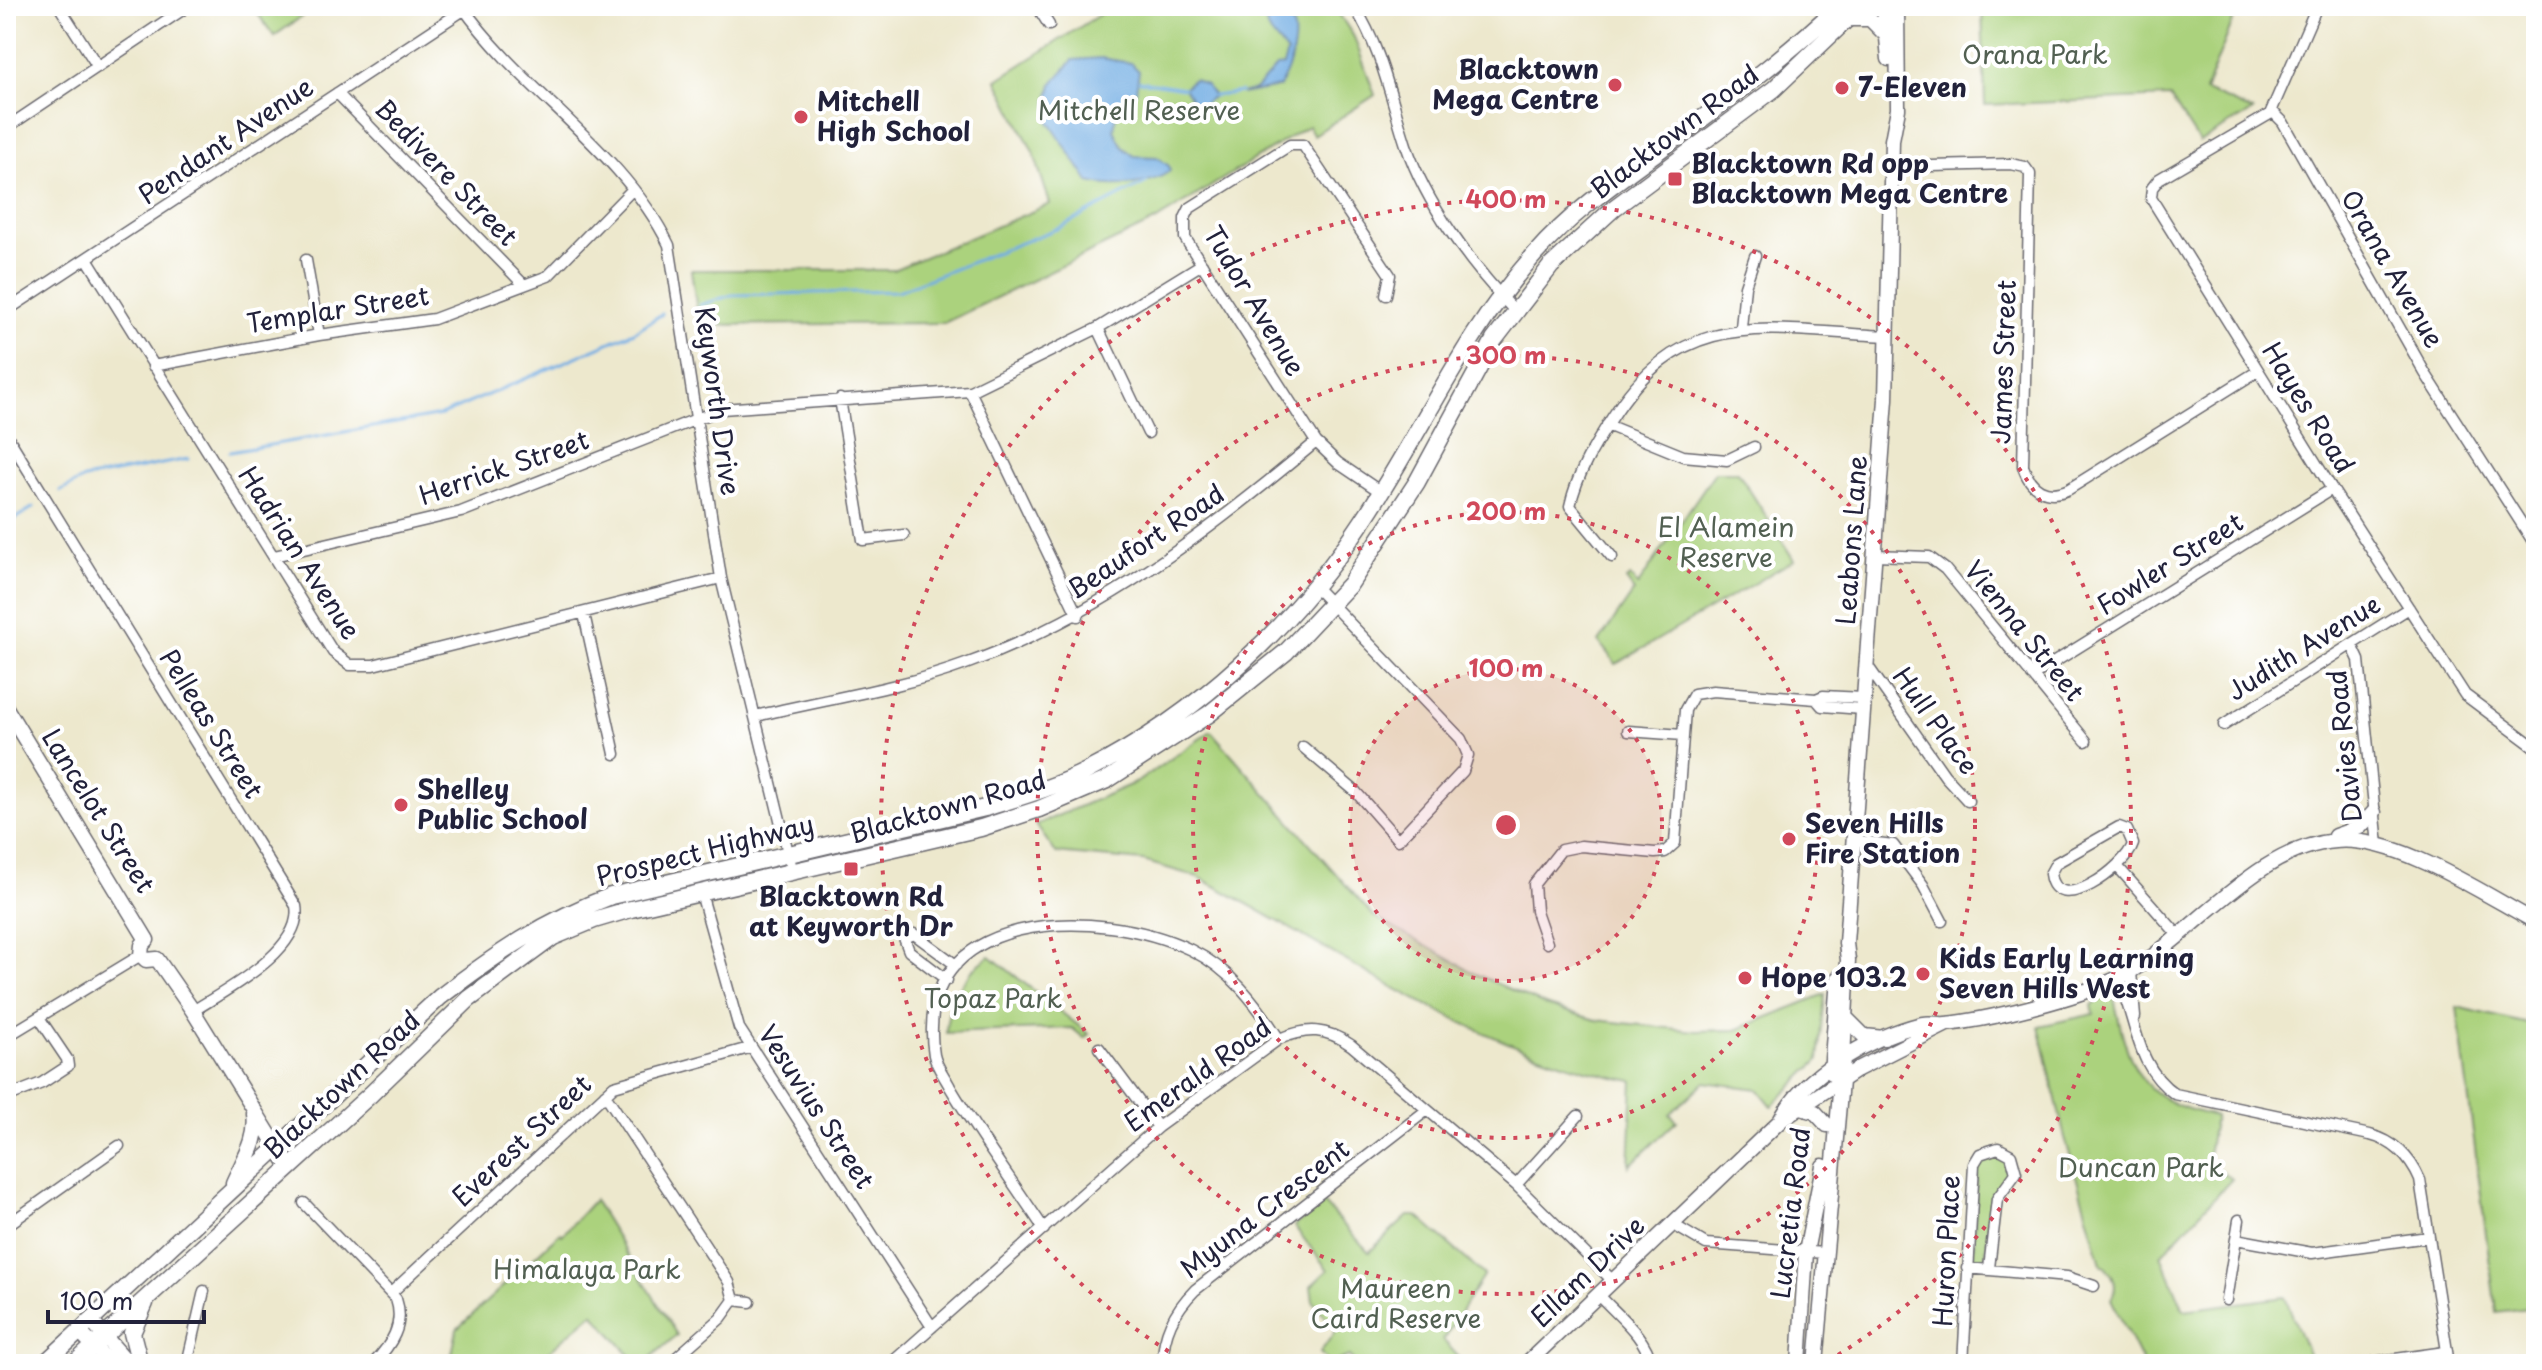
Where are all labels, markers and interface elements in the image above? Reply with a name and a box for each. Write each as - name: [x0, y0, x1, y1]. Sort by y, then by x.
- park label: Orana Park: [1962, 34, 2108, 73]
- place label: Blacktown Mega Centre: [1432, 49, 1599, 118]
- street label: Blacktown Road: [1582, 54, 1767, 207]
- street label: Pendant Avenue: [130, 67, 320, 213]
- place label: 7-Eleven: [1858, 67, 1967, 106]
- marker: Blacktown Mega Centre: [1606, 76, 1624, 94]
- marker: 7-Eleven: [1833, 79, 1851, 97]
- place label: Mitchell High School: [817, 81, 970, 150]
- street label: Bedivere Street: [367, 90, 527, 254]
- park label: Mitchell Reserve: [1038, 90, 1240, 129]
- marker: Mitchell High School: [792, 108, 810, 126]
- place label: Blacktown Rd opp Blacktown Mega Centre: [1691, 143, 2008, 212]
- marker: Blacktown Rd opp Blacktown Mega Centre: [1666, 170, 1684, 188]
- text: 400 m: [1465, 180, 1547, 216]
- street label: Orana Avenue: [2332, 182, 2454, 355]
- street label: Tudor Avenue: [1195, 218, 1316, 383]
- street label: Templar Street: [244, 275, 432, 342]
- street label: James Street: [1980, 279, 2025, 445]
- street label: Keyworth Drive: [686, 304, 751, 498]
- street label: Hayes Road: [2253, 334, 2365, 480]
- text: 300 m: [1465, 336, 1547, 372]
- street label: Herrick Street: [413, 419, 594, 514]
- street label: Leabons Lane: [1825, 454, 1876, 626]
- street label: Hadrian Avenue: [230, 458, 371, 647]
- street label: Beaufort Road: [1059, 474, 1232, 608]
- text: 200 m: [1466, 492, 1546, 528]
- street label: Fowler Street: [2088, 502, 2250, 623]
- park label: El Alamein Reserve: [1657, 507, 1795, 576]
- street label: Vienna Street: [1956, 551, 2094, 709]
- street label: Judith Avenue: [2219, 584, 2387, 709]
- street label: Pelleas Street: [151, 641, 274, 806]
- text: 100 m: [1469, 649, 1543, 685]
- street label: Hull Place: [1884, 658, 1989, 782]
- street label: Davies Road: [2316, 668, 2371, 824]
- street label: Lancelot Street: [33, 720, 165, 900]
- street label: Blacktown Road: [845, 759, 1050, 852]
- place label: Shelley Public School: [417, 769, 588, 838]
- marker: Shelley Public School: [392, 796, 410, 814]
- place label: Seven Hills Fire Station: [1805, 803, 1960, 872]
- street label: Prospect Highway: [592, 804, 818, 895]
- centre of rings: [1492, 811, 1520, 839]
- marker: Seven Hills Fire Station: [1780, 830, 1798, 848]
- marker: Blacktown Rd at Keyworth Dr: [842, 860, 860, 878]
- place label: Blacktown Rd at Keyworth Dr: [749, 876, 954, 945]
- place label: Kids Early Learning Seven Hills West: [1939, 938, 2194, 1007]
- place label: Hope 103.2: [1761, 957, 1907, 996]
- marker: Kids Early Learning Seven Hills West: [1914, 965, 1932, 983]
- marker: Hope 103.2: [1736, 969, 1754, 987]
- park label: Topaz Park: [924, 978, 1063, 1017]
- street label: Blacktown Road: [254, 1001, 428, 1167]
- street label: Emerald Road: [1115, 1007, 1279, 1141]
- street label: Vesuvius Street: [749, 1016, 885, 1196]
- street label: Everest Street: [443, 1065, 599, 1215]
- street label: Lucretia Road: [1760, 1125, 1819, 1301]
- street label: Myuna Crescent: [1171, 1129, 1357, 1287]
- park label: Duncan Park: [2058, 1147, 2224, 1186]
- street label: Huron Place: [1922, 1174, 1969, 1328]
- street label: Ellam Drive: [1521, 1206, 1653, 1335]
- park label: Himalaya Park: [493, 1249, 681, 1288]
- park label: Maureen Caird Reserve: [1311, 1268, 1481, 1337]
- scale bar: [48, 1274, 204, 1324]
- text: 100 m: [60, 1282, 133, 1318]

